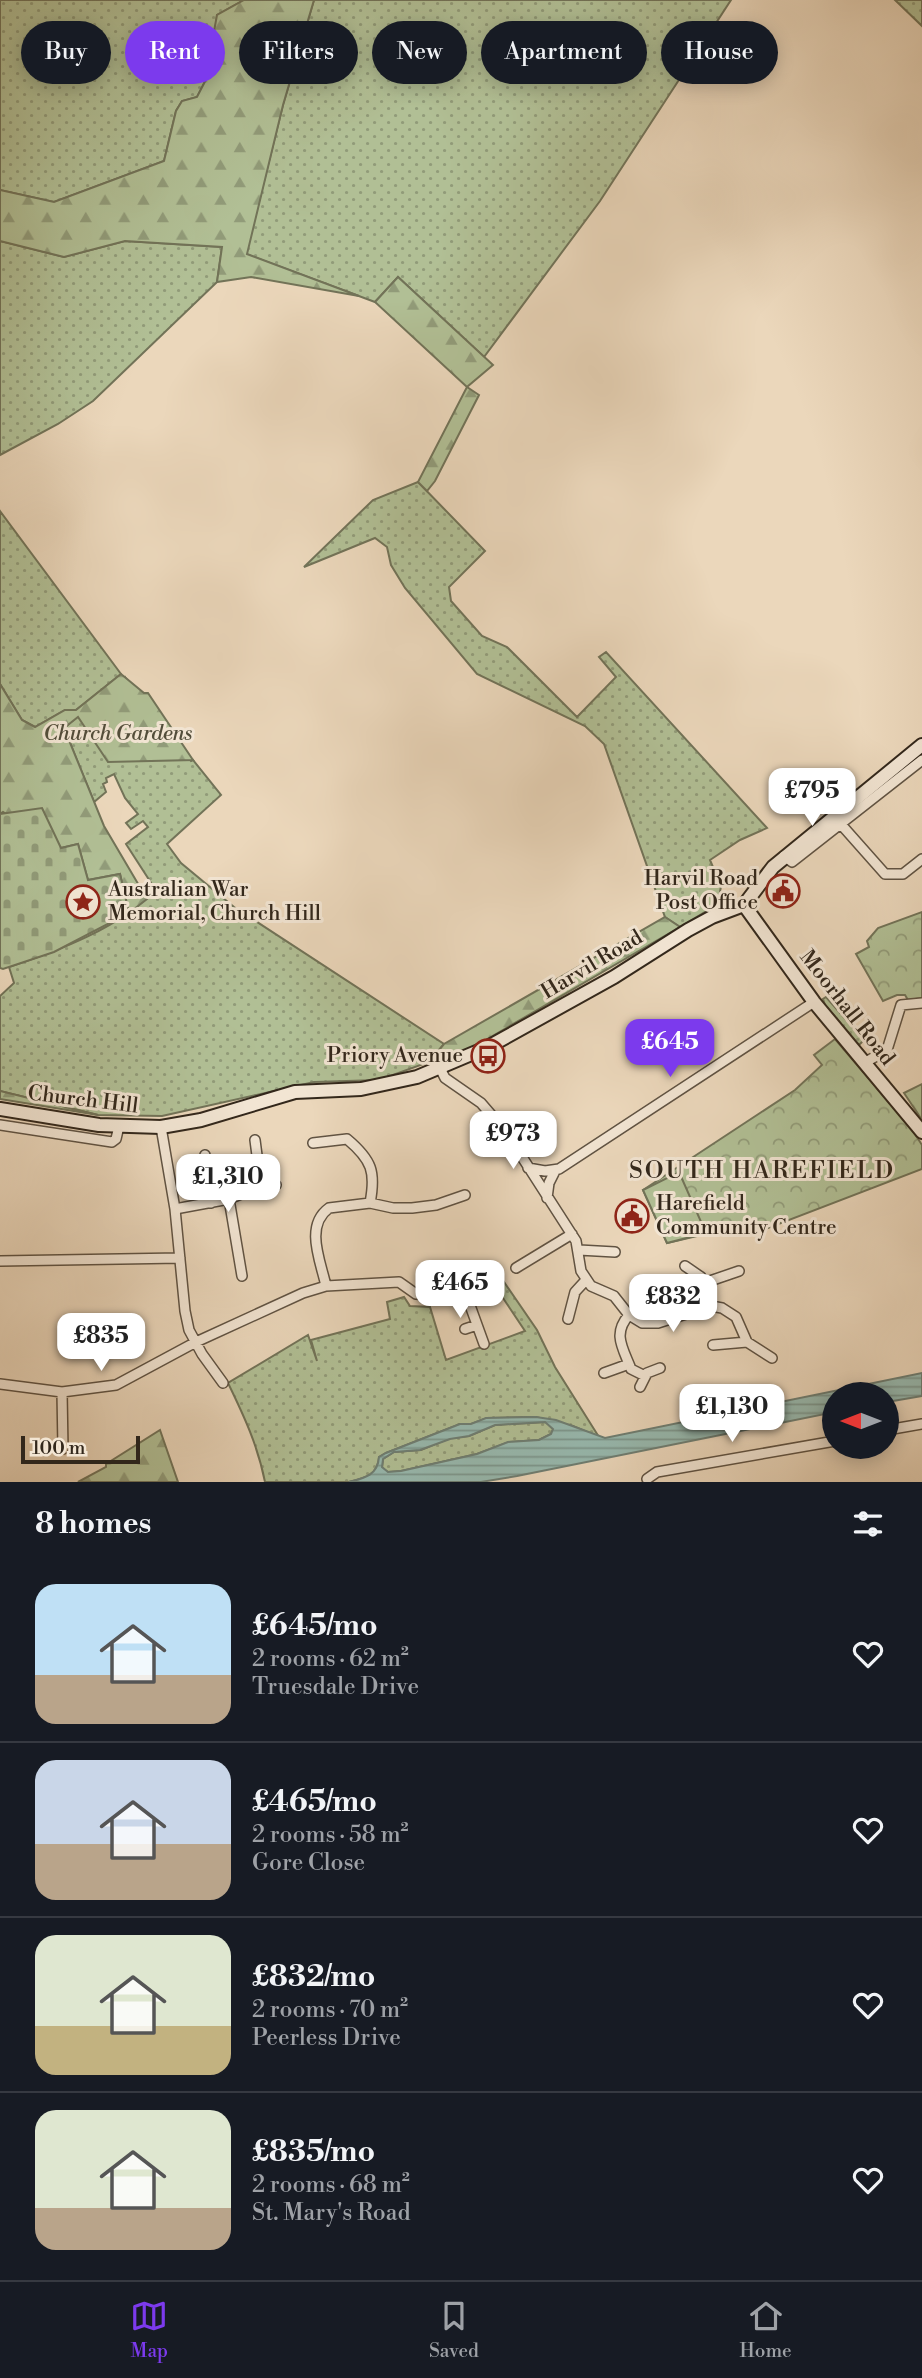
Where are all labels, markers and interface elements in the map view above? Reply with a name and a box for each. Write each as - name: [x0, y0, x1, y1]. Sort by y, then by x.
- chip: Buy: [21, 21, 111, 84]
- chip: Rent: [125, 21, 225, 84]
- chip: Filters: [239, 21, 358, 84]
- chip: New: [372, 21, 467, 84]
- chip: Apartment: [481, 21, 647, 84]
- chip: House: [661, 21, 778, 84]
- park label: Church Gardens: [44, 721, 193, 747]
- pin: £795: [771, 768, 853, 828]
- text: £795: [785, 777, 839, 805]
- place label: Harvil Road Post Office: [644, 866, 758, 916]
- public building icon: Harvil Road Post Office: [764, 872, 802, 910]
- place label: Australian War Memorial, Church Hill: [107, 877, 321, 927]
- place icon: Australian War Memorial, Church Hill: [64, 883, 102, 921]
- street label: Harvil Road: [536, 924, 648, 1006]
- street label: Moorhall Road: [794, 945, 900, 1071]
- pin: £645: [629, 1020, 711, 1079]
- text: £645: [641, 1028, 699, 1056]
- bus stop icon: Priory Avenue: [469, 1037, 507, 1075]
- place label: Priory Avenue: [327, 1043, 463, 1069]
- street label: Church Hill: [26, 1080, 140, 1120]
- pin: £973: [472, 1112, 554, 1171]
- text: £973: [486, 1120, 540, 1148]
- pin: £1,310: [171, 1154, 285, 1214]
- district label: SOUTH HAREFIELD: [629, 1156, 895, 1186]
- text: £1,310: [192, 1163, 264, 1191]
- place label: Harefield Community Centre: [656, 1191, 837, 1241]
- public building icon: Harefield Community Centre: [613, 1197, 651, 1235]
- pin: £465: [419, 1260, 501, 1320]
- text: £465: [431, 1269, 489, 1297]
- pin: £832: [632, 1274, 714, 1334]
- text: £832: [645, 1283, 701, 1311]
- pin: £835: [60, 1314, 142, 1373]
- text: £835: [73, 1322, 129, 1350]
- north arrow: [822, 1382, 900, 1460]
- map controls: [822, 1382, 899, 1459]
- pin: £1,130: [675, 1384, 789, 1444]
- text: £1,130: [695, 1393, 769, 1421]
- scale bar: [21, 1433, 140, 1465]
- text: 100 m: [32, 1436, 85, 1460]
- text: 8 homes: [35, 1505, 151, 1543]
- icon: filters: [849, 1505, 887, 1543]
- text: £645/mo: [252, 1607, 378, 1645]
- icon: home: [91, 1612, 175, 1696]
- icon: heart: [849, 1635, 887, 1673]
- text: 2 rooms · 62 m²: [252, 1645, 409, 1673]
- text: Truesdale Drive: [252, 1673, 419, 1701]
- text: £465/mo: [252, 1783, 377, 1821]
- icon: home: [91, 1788, 175, 1872]
- icon: heart: [849, 1811, 887, 1849]
- text: 2 rooms · 58 m²: [252, 1821, 409, 1849]
- text: Gore Close: [252, 1849, 365, 1877]
- text: £832/mo: [252, 1958, 375, 1996]
- icon: home: [91, 1963, 175, 2047]
- icon: heart: [849, 1986, 887, 2024]
- text: 2 rooms · 70 m²: [252, 1996, 408, 2024]
- text: Peerless Drive: [252, 2024, 401, 2052]
- text: £835/mo: [252, 2133, 375, 2171]
- icon: home: [91, 2138, 175, 2222]
- icon: heart: [849, 2161, 887, 2199]
- text: 2 rooms · 68 m²: [252, 2171, 410, 2199]
- text: St. Mary's Road: [252, 2199, 411, 2227]
- tab: Map: [130, 2297, 168, 2363]
- tab: Saved: [429, 2297, 479, 2363]
- tab: Home: [740, 2297, 792, 2363]

